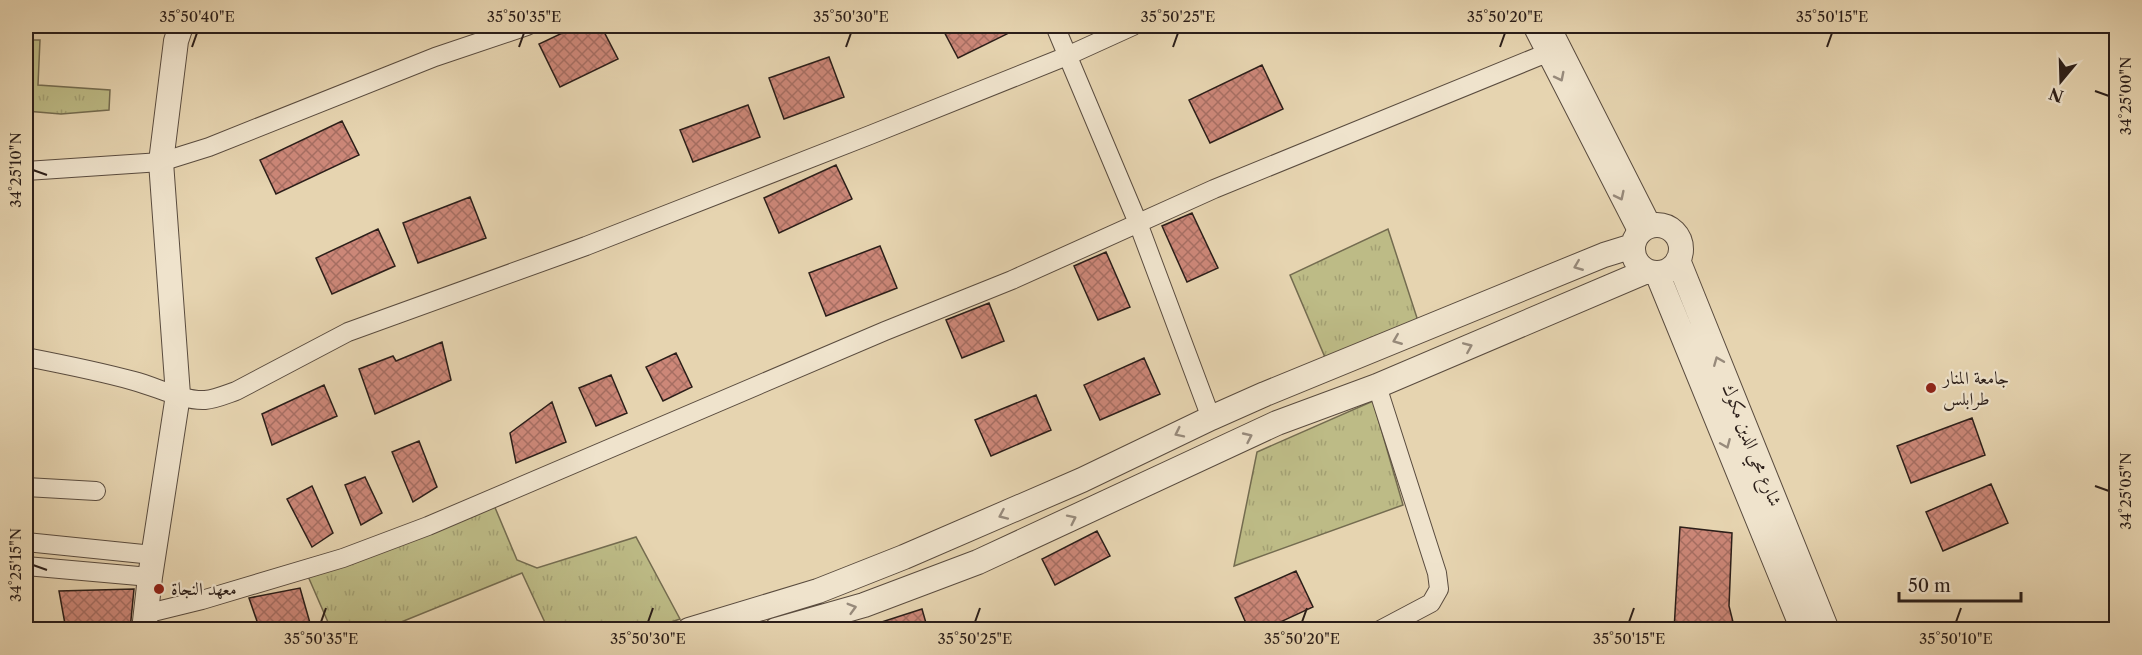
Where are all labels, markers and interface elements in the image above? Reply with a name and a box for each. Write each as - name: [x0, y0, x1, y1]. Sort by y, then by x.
- text: 35°50'40"E: [159, 7, 235, 26]
- text: 35°50'35"E: [487, 7, 561, 26]
- text: 35°50'30"E: [813, 7, 889, 26]
- text: 35°50'25"E: [1141, 7, 1215, 26]
- text: 35°50'20"E: [1467, 7, 1543, 26]
- text: 35°50'15"E: [1796, 7, 1868, 26]
- north arrow: [2031, 51, 2091, 111]
- text: 34°25'00"N: [2116, 57, 2135, 135]
- one-way arrow: [1552, 71, 1564, 82]
- text: N: [2046, 83, 2066, 107]
- text: 34°25'10"N: [6, 132, 25, 208]
- one-way arrow: [1612, 190, 1624, 201]
- one-way arrow: [1573, 259, 1584, 271]
- one-way arrow: [1392, 333, 1403, 345]
- one-way arrow: [1461, 342, 1472, 354]
- one-way arrow: [1713, 356, 1725, 367]
- place label: جامعة المنار طرابلس: [1941, 367, 2009, 411]
- street label: شارع محي الدين مكوك: [1712, 380, 1787, 512]
- marker: جامعة المنار طرابلس: [1924, 381, 1938, 395]
- one-way arrow: [1175, 426, 1186, 437]
- one-way arrow: [1242, 432, 1253, 444]
- one-way arrow: [1719, 438, 1731, 449]
- text: 34°25'05"N: [2116, 452, 2135, 530]
- one-way arrow: [998, 508, 1009, 520]
- one-way arrow: [1065, 515, 1076, 527]
- text: 34°25'15"N: [6, 528, 25, 602]
- scale bar: [1899, 565, 2020, 603]
- text: 50 m: [1908, 575, 1951, 597]
- place label: معهد النجاة: [171, 578, 237, 600]
- marker: معهد النجاة: [152, 582, 166, 596]
- one-way arrow: [846, 603, 857, 615]
- text: 35°50'35"E: [284, 629, 358, 648]
- text: 35°50'30"E: [610, 629, 686, 648]
- text: 35°50'25"E: [938, 629, 1012, 648]
- text: 35°50'20"E: [1264, 629, 1340, 648]
- text: 35°50'15"E: [1593, 629, 1665, 648]
- text: 35°50'10"E: [1919, 629, 1993, 648]

